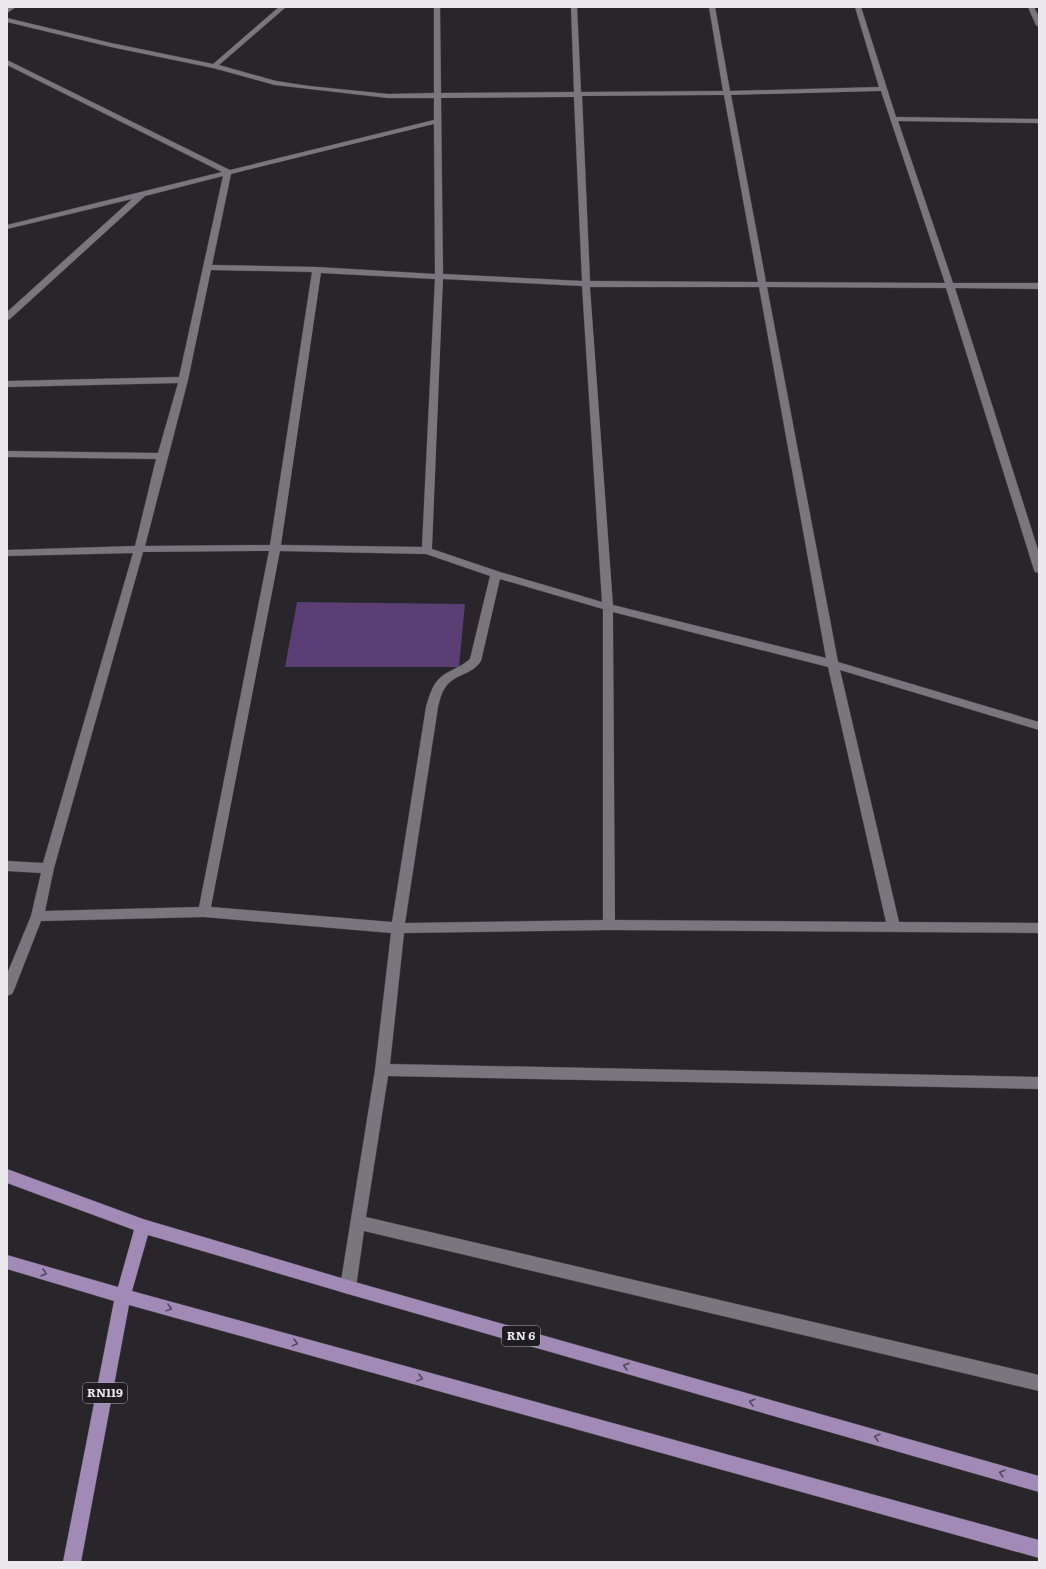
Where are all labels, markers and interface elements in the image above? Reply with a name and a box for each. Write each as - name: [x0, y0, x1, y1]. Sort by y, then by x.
- one-way arrow: [41, 1268, 48, 1277]
- one-way arrow: [166, 1304, 173, 1312]
- road number: RN 6: [502, 1326, 540, 1346]
- one-way arrow: [291, 1338, 298, 1347]
- one-way arrow: [623, 1362, 630, 1371]
- one-way arrow: [416, 1373, 423, 1382]
- road number: RN119: [83, 1383, 127, 1403]
- one-way arrow: [748, 1398, 755, 1407]
- one-way arrow: [873, 1433, 880, 1442]
- one-way arrow: [998, 1469, 1005, 1478]

